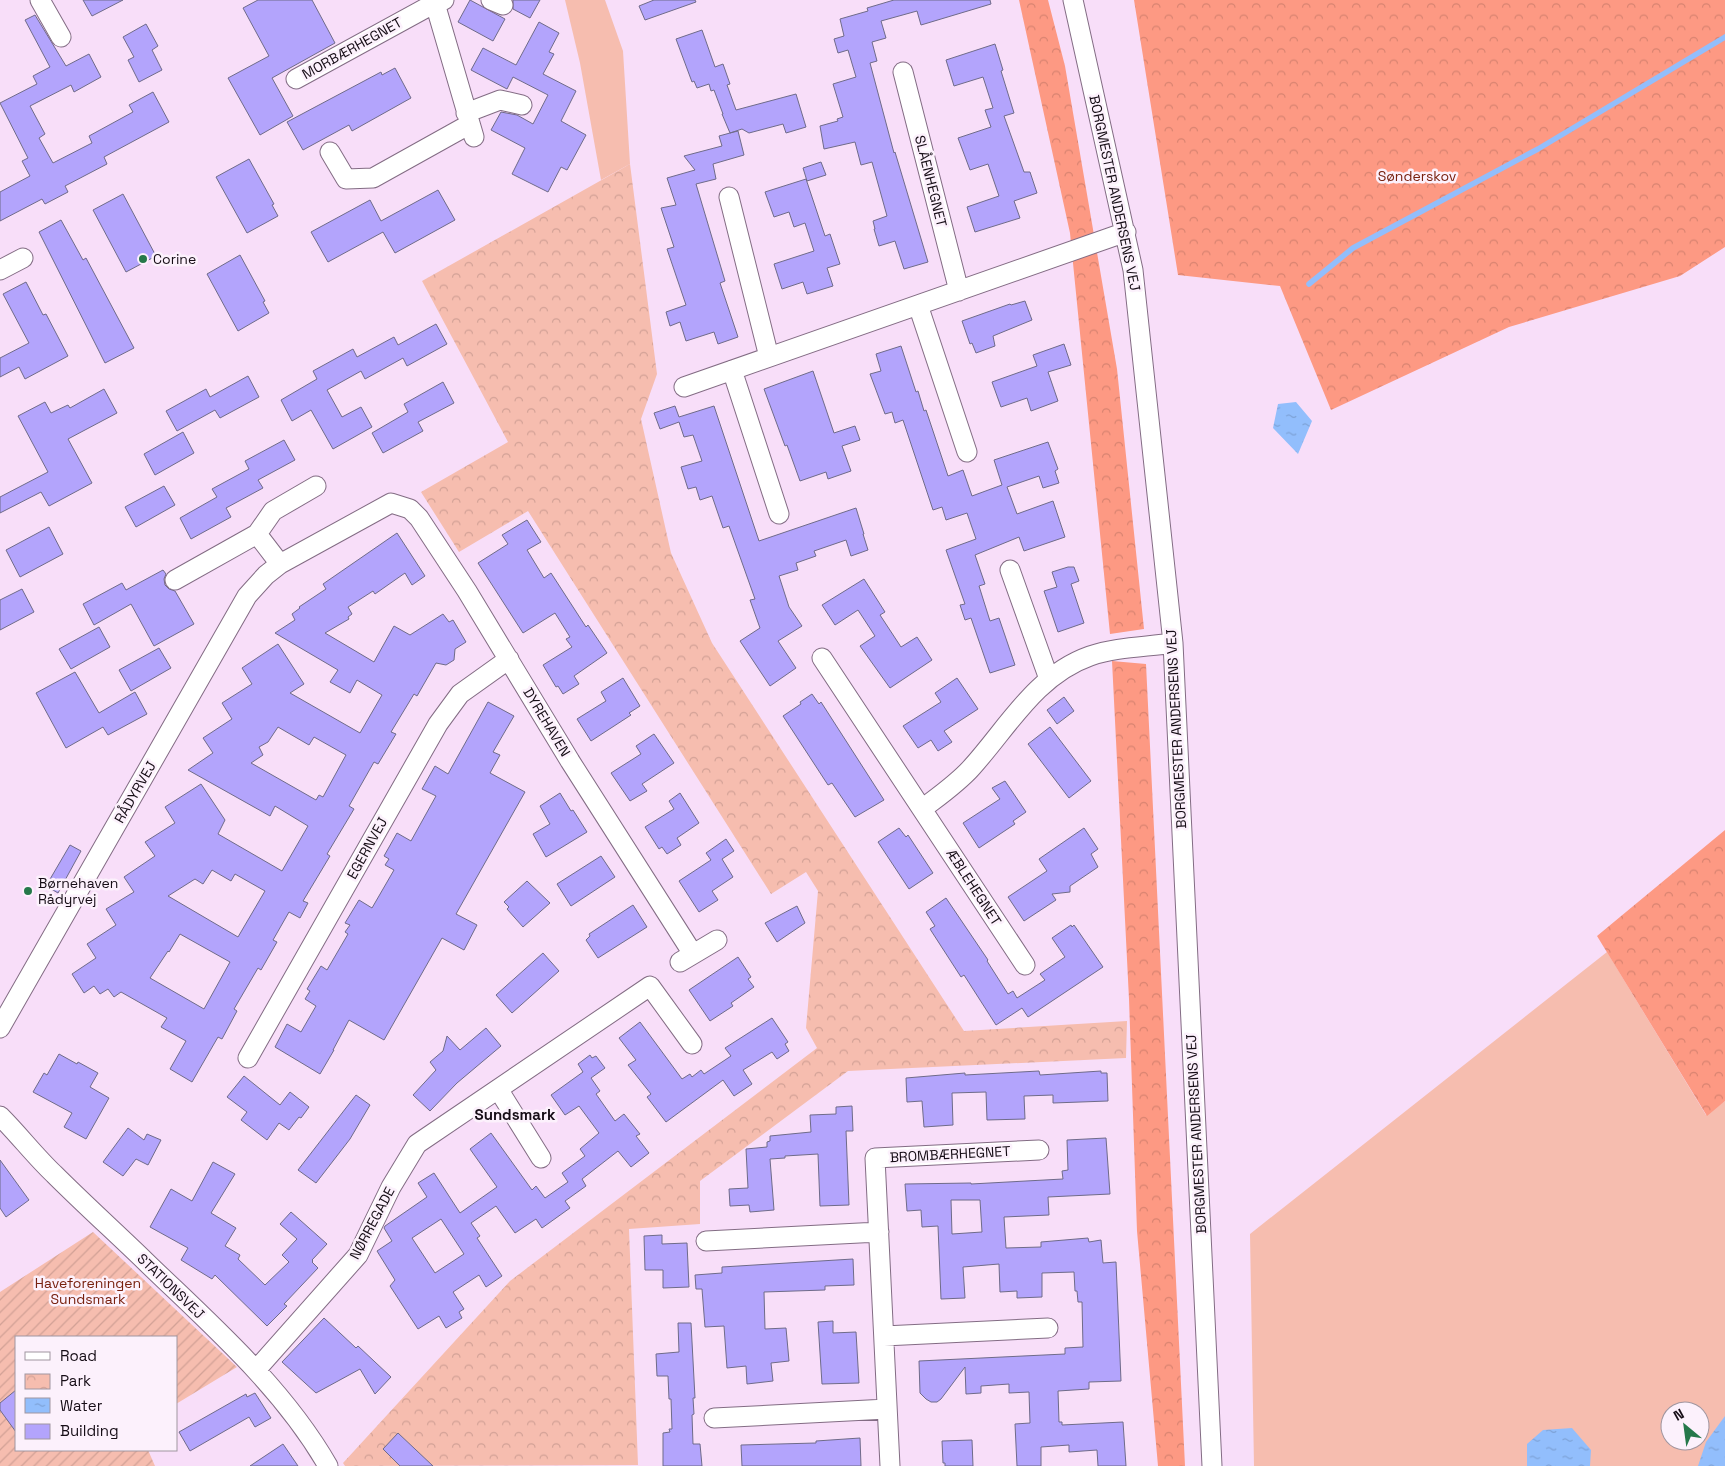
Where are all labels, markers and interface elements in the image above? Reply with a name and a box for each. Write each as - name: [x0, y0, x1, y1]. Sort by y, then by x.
- street label: MORBÆRHEGNET: [299, 13, 405, 83]
- street label: BORGMESTER ANDERSENS VEJ: [1085, 93, 1145, 293]
- street label: SLÅENHEGNET: [911, 133, 951, 229]
- park label: Sønderskov: [1378, 167, 1457, 185]
- place label: Corine: [153, 250, 196, 268]
- marker: Corine: [137, 253, 149, 265]
- street label: BORGMESTER ANDERSENS VEJ: [1162, 629, 1190, 829]
- street label: DYREHAVEN: [519, 684, 575, 760]
- street label: RÅDYRVEJ: [110, 758, 160, 826]
- street label: EGERNVEJ: [343, 814, 391, 882]
- street label: ÆBLEHEGNET: [942, 845, 1006, 929]
- place label: Børnehaven Rådyrvej: [38, 874, 118, 908]
- marker: Børnehaven Rådyrvej: [22, 885, 34, 897]
- street label: BORGMESTER ANDERSENS VEJ: [1182, 1034, 1210, 1234]
- district label: Sundsmark: [475, 1105, 556, 1124]
- street label: BROMBÆRHEGNET: [889, 1142, 1011, 1166]
- street label: NØRREGADE: [345, 1184, 399, 1262]
- street label: STATIONSVEJ: [134, 1249, 208, 1323]
- park label: Haveforeningen Sundsmark: [35, 1274, 141, 1308]
- legend: [15, 1336, 178, 1451]
- text: Road: [60, 1346, 97, 1365]
- text: Park: [60, 1371, 91, 1390]
- text: Water: [60, 1396, 103, 1415]
- north arrow: [1660, 1401, 1710, 1451]
- text: N: [1670, 1404, 1687, 1425]
- text: Building: [60, 1421, 119, 1440]

